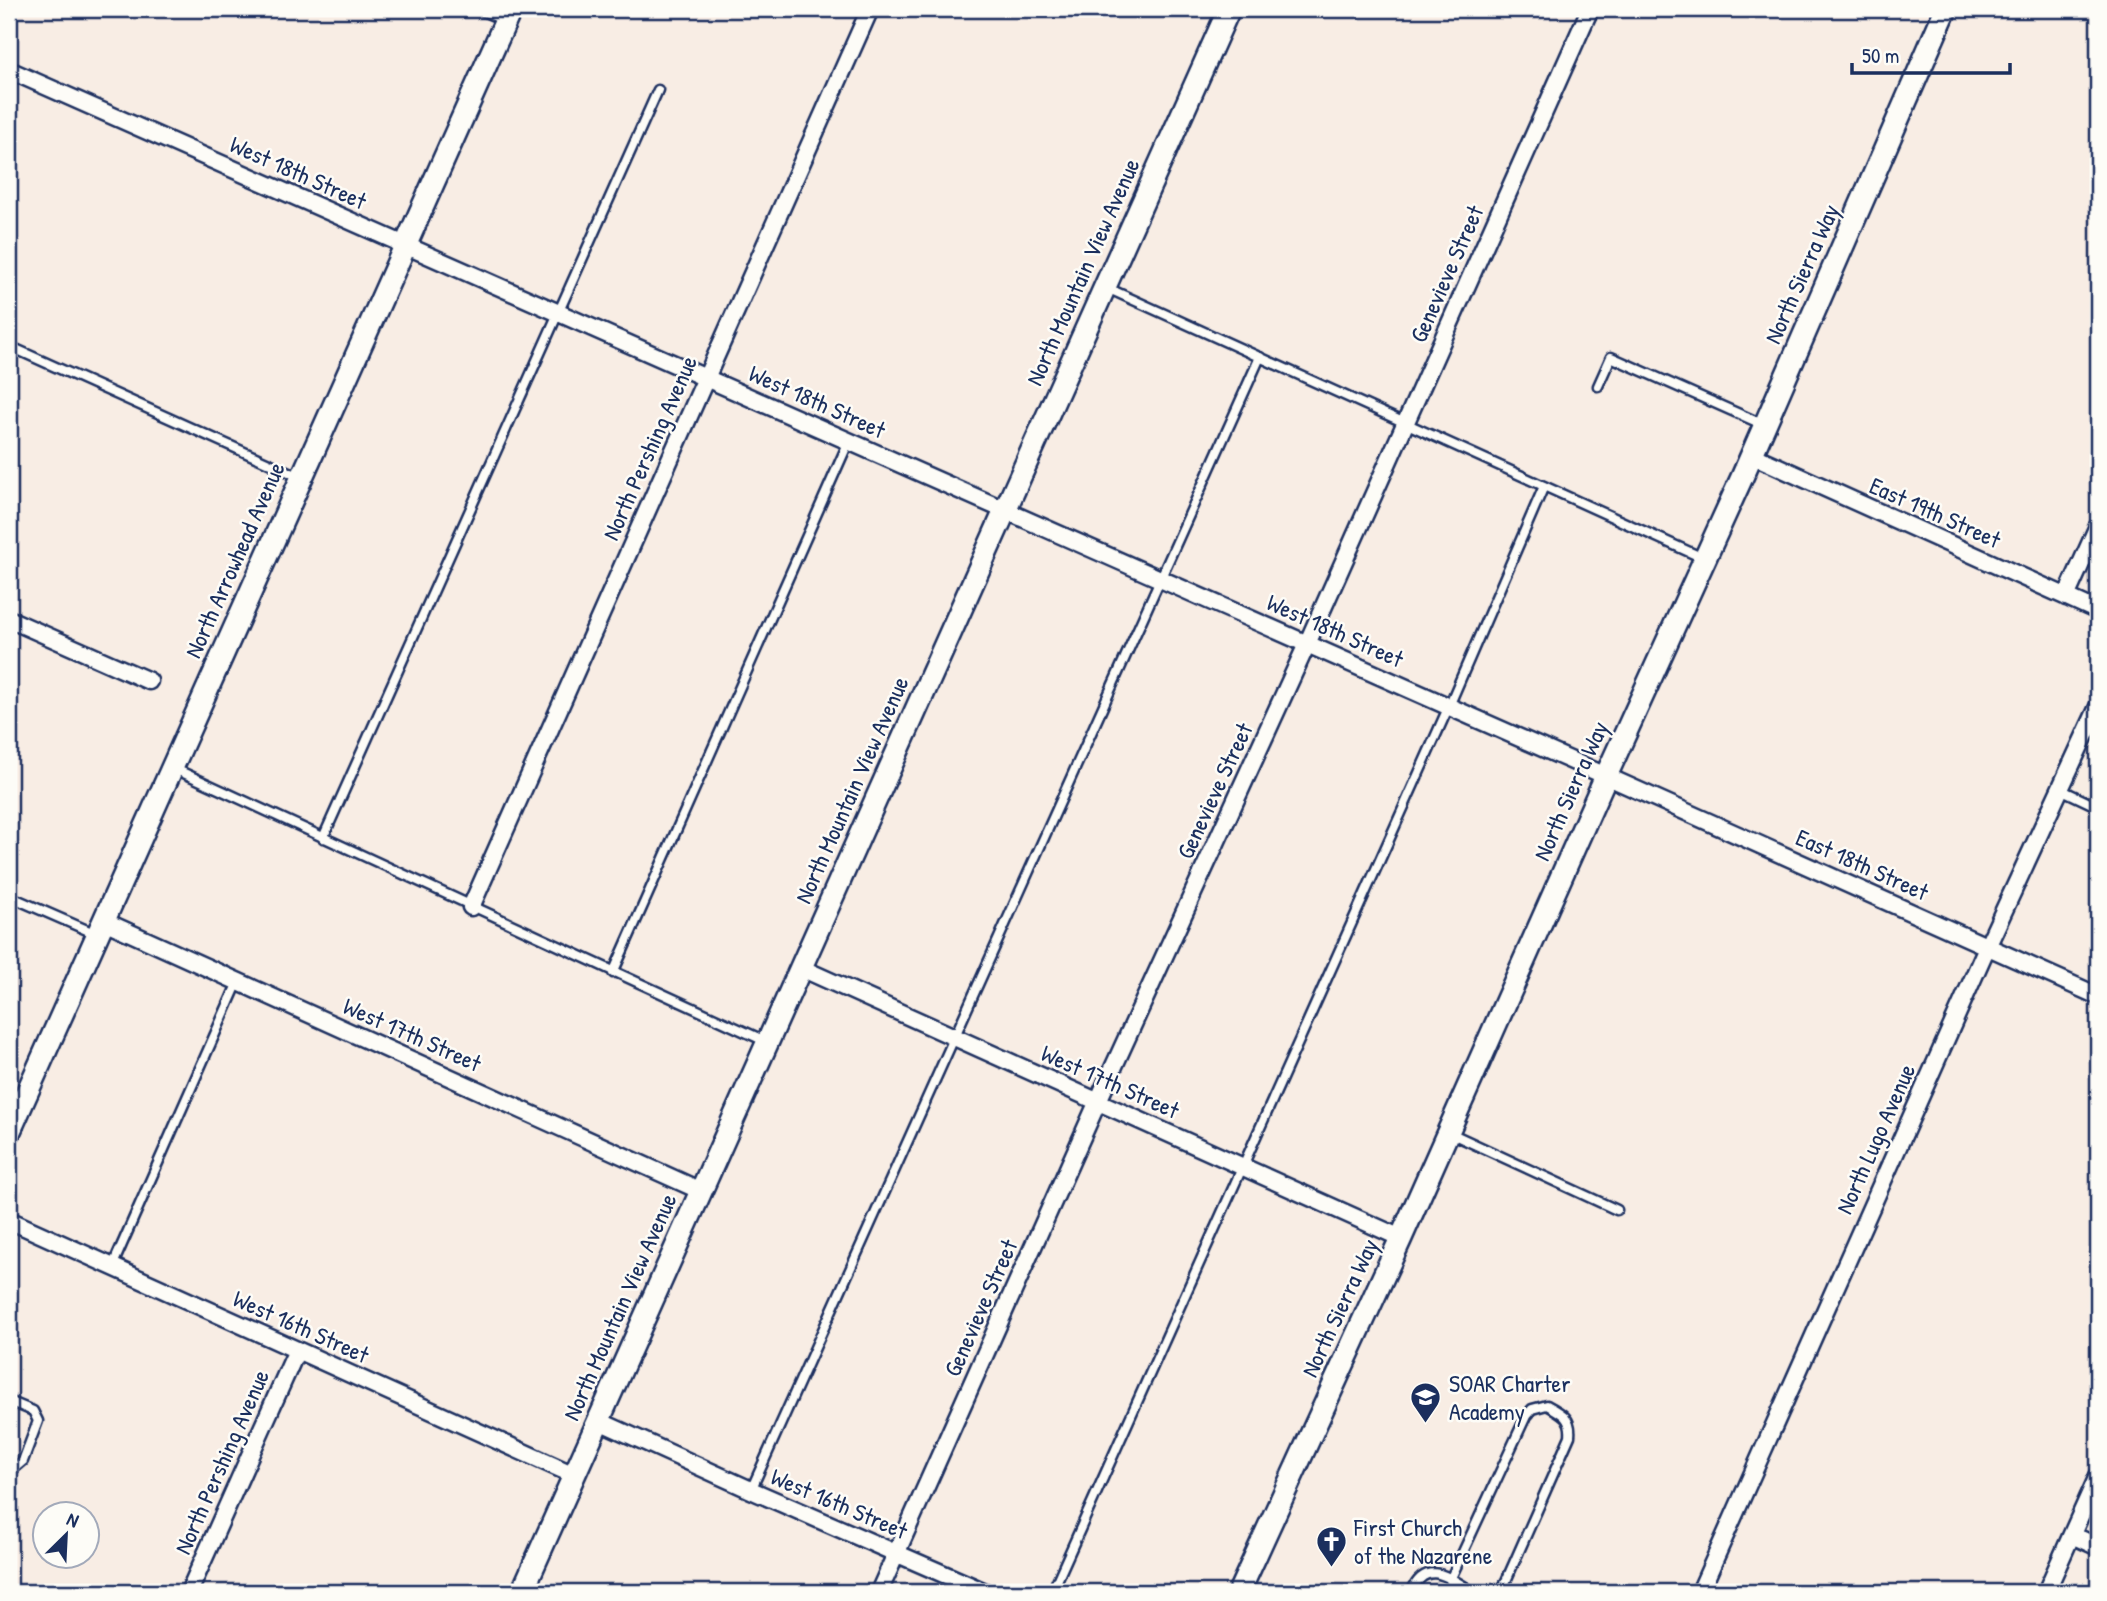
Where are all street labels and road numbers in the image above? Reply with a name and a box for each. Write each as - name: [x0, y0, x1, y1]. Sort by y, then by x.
- street label: West 18th Street: [225, 128, 372, 217]
- street label: North Mountain View Avenue: [1018, 153, 1147, 390]
- street label: Genevieve Street: [1402, 199, 1491, 347]
- street label: North Sierra Way: [1756, 199, 1846, 348]
- street label: North Pershing Avenue: [594, 350, 704, 545]
- street label: West 18th Street: [744, 357, 891, 446]
- street label: North Arrowhead Avenue: [176, 456, 292, 663]
- street label: East 19th Street: [1865, 469, 2007, 556]
- street label: West 18th Street: [1262, 586, 1409, 675]
- street label: North Mountain View Avenue: [787, 671, 916, 908]
- street label: North Sierra Way: [1525, 716, 1615, 865]
- street label: Genevieve Street: [1169, 717, 1260, 864]
- street label: East 18th Street: [1791, 821, 1934, 908]
- street label: West 17th Street: [338, 989, 487, 1079]
- street label: West 17th Street: [1036, 1036, 1185, 1126]
- street label: North Lugo Avenue: [1828, 1058, 1923, 1219]
- street label: North Mountain View Avenue: [555, 1188, 684, 1425]
- street label: Genevieve Street: [936, 1233, 1025, 1381]
- street label: North Sierra Way: [1293, 1233, 1385, 1382]
- street label: West 16th Street: [228, 1282, 375, 1371]
- street label: North Pershing Avenue: [166, 1364, 276, 1559]
- street label: West 16th Street: [766, 1460, 913, 1546]

